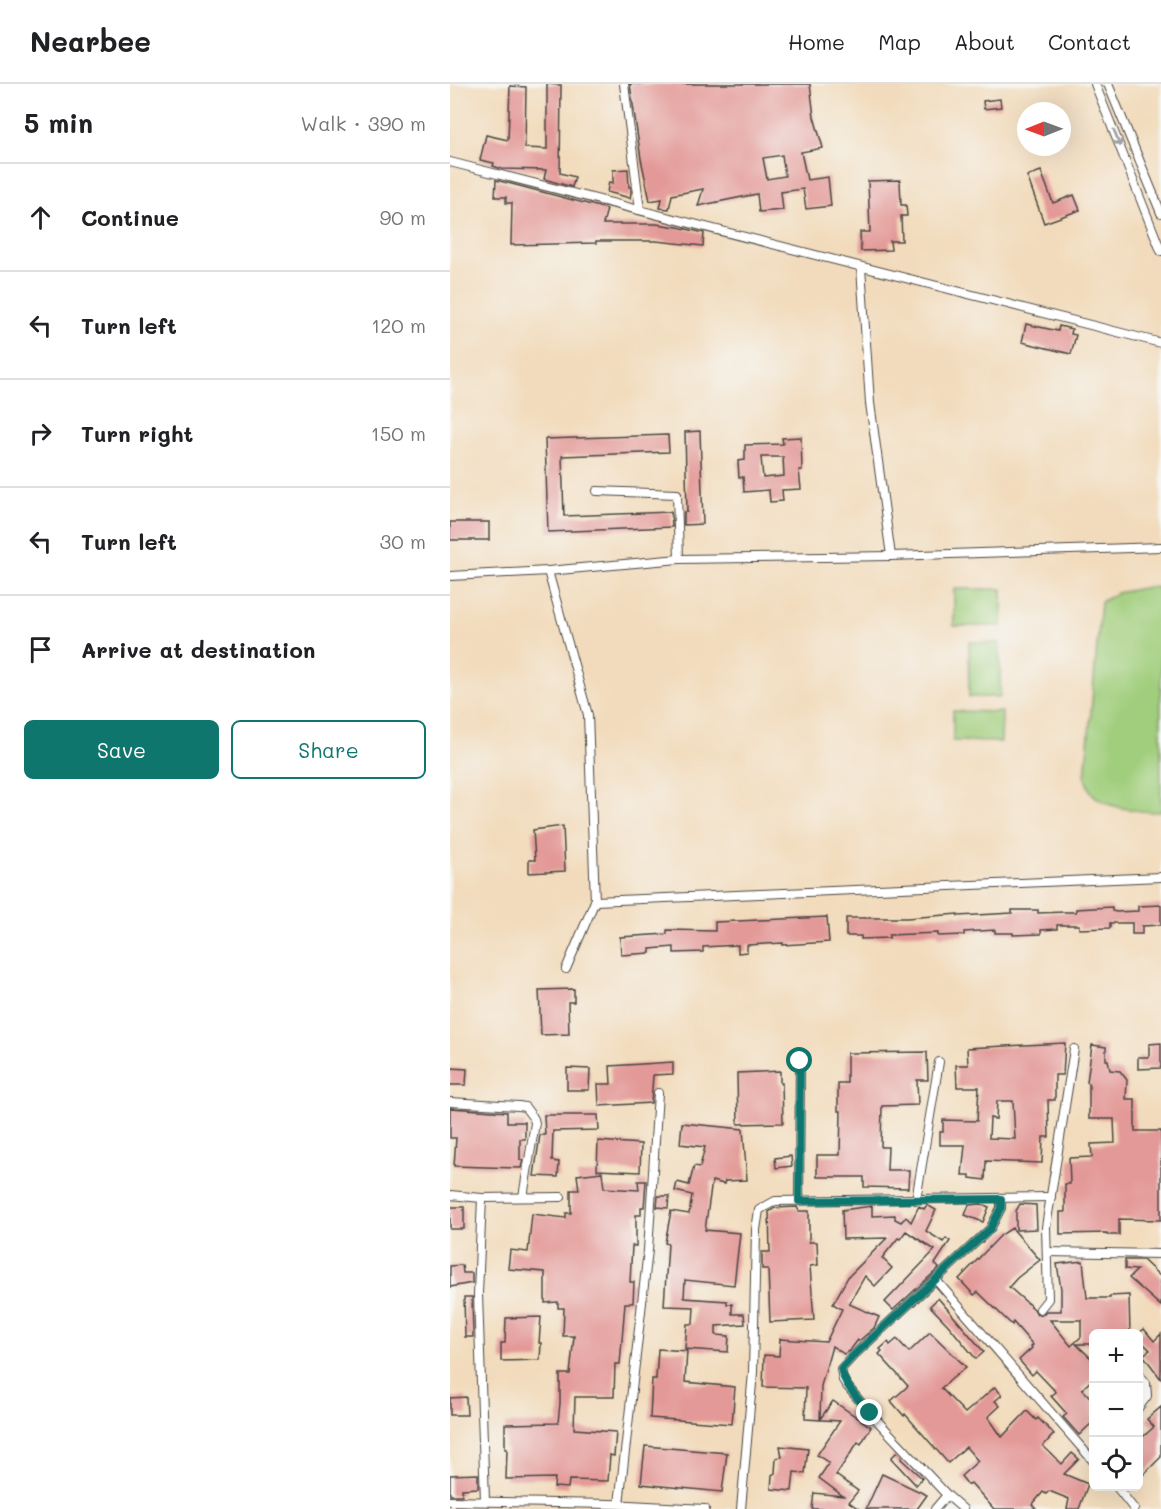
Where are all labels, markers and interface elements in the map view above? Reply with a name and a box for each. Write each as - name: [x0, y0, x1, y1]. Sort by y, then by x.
- text: Nearbee: [30, 23, 151, 59]
- text: Home: [788, 28, 845, 55]
- text: Map: [878, 28, 921, 55]
- text: About: [954, 28, 1015, 55]
- text: Contact: [1048, 28, 1131, 55]
- north arrow: [1017, 102, 1071, 156]
- text: 5 min: [24, 106, 93, 140]
- text: Walk · 390 m: [301, 110, 426, 136]
- one-way arrow: [1112, 129, 1123, 147]
- icon: ahead: [24, 201, 57, 234]
- text: Continue: [81, 203, 179, 232]
- text: 90 m: [380, 204, 426, 230]
- icon: left: [24, 309, 57, 342]
- text: Turn left: [81, 311, 177, 340]
- text: 120 m: [371, 312, 426, 338]
- icon: right: [24, 417, 57, 450]
- text: Turn right: [81, 419, 193, 448]
- text: 150 m: [371, 420, 426, 446]
- icon: left: [24, 525, 57, 558]
- text: Turn left: [81, 527, 177, 556]
- text: 30 m: [380, 528, 426, 554]
- icon: arrive: [24, 633, 57, 666]
- text: Arrive at destination: [81, 635, 316, 664]
- button: Save: [24, 720, 219, 779]
- button: Share: [231, 720, 426, 779]
- route start: [786, 1047, 812, 1073]
- map controls: [1089, 1329, 1143, 1491]
- button: +: [1089, 1329, 1143, 1383]
- button: −: [1089, 1383, 1143, 1437]
- route end: [856, 1399, 882, 1425]
- button: locate: [1089, 1437, 1143, 1491]

